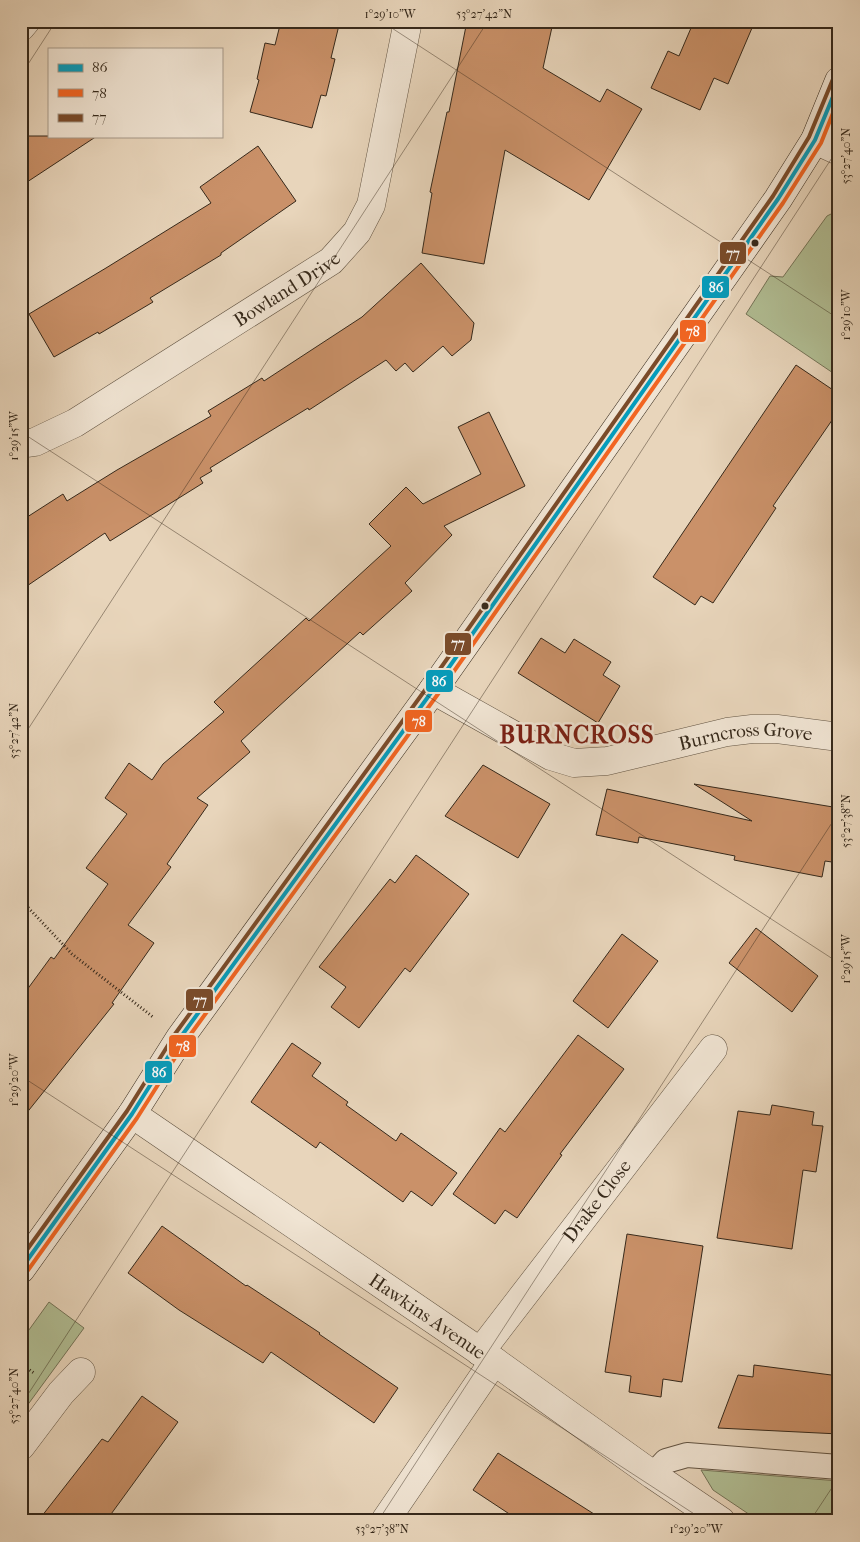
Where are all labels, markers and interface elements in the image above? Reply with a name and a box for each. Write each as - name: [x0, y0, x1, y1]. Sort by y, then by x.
- text: 1°29'10"W: [365, 7, 417, 21]
- text: 53°27'42"N: [456, 7, 512, 21]
- legend: [48, 48, 222, 138]
- text: 86: [92, 58, 109, 76]
- text: 78: [92, 84, 107, 102]
- text: 77: [92, 108, 106, 126]
- text: 53°27'40"N: [839, 128, 853, 184]
- unlabelled marker: [750, 238, 760, 248]
- line badge: 77: [719, 241, 747, 265]
- text: 77: [725, 245, 740, 262]
- street label: Bowland Drive: [230, 248, 346, 332]
- line badge: 86: [701, 275, 730, 299]
- text: 86: [709, 279, 724, 296]
- text: 1°29'10"W: [839, 288, 853, 340]
- line badge: 78: [679, 319, 707, 343]
- text: 78: [685, 323, 700, 340]
- text: 1°29'15"W: [7, 410, 21, 461]
- unlabelled marker: [480, 601, 490, 611]
- line badge: 77: [444, 632, 472, 656]
- text: 77: [450, 635, 465, 652]
- line badge: 86: [425, 669, 454, 693]
- text: 86: [432, 673, 447, 690]
- text: 53°27'42"N: [7, 703, 21, 759]
- line badge: 78: [404, 709, 433, 733]
- text: 78: [411, 713, 426, 730]
- street label: Burncross Grove: [677, 719, 814, 755]
- district label: BURNCROSS: [499, 721, 655, 749]
- text: 53°27'38"N: [839, 794, 853, 848]
- text: 1°29'15"W: [839, 933, 853, 984]
- line badge: 77: [185, 988, 214, 1012]
- text: 77: [192, 992, 207, 1009]
- line badge: 78: [168, 1034, 197, 1058]
- text: 78: [175, 1038, 190, 1055]
- text: 1°29'20"W: [7, 1052, 21, 1106]
- line badge: 86: [144, 1060, 173, 1084]
- text: 86: [152, 1064, 167, 1081]
- street label: Drake Close: [559, 1155, 636, 1247]
- street label: Hawkins Avenue: [365, 1269, 490, 1364]
- text: 53°27'40"N: [7, 1368, 21, 1424]
- text: 53°27'38"N: [355, 1522, 409, 1536]
- text: 1°29'20"W: [670, 1522, 724, 1536]

